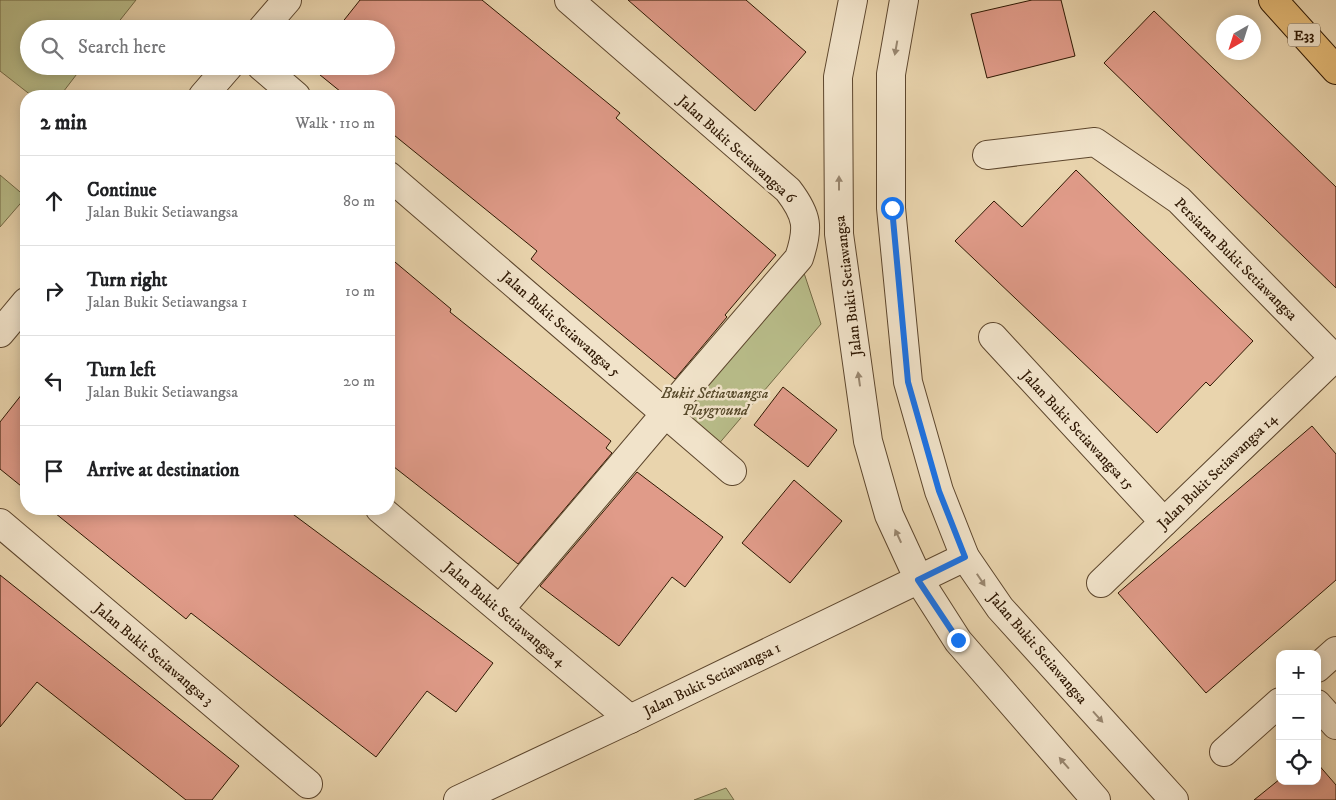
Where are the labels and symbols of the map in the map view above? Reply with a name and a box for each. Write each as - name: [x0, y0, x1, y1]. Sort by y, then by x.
- north arrow: [1216, 15, 1261, 60]
- road number: E33: [1288, 24, 1320, 46]
- one-way arrow: [891, 40, 899, 56]
- street label: Jalan Bukit Setiawangsa 6: [672, 90, 801, 208]
- one-way arrow: [835, 175, 843, 191]
- street label: Persiaran Bukit Setiawangsa: [1170, 194, 1302, 325]
- route start: [881, 197, 904, 220]
- street label: Jalan Bukit Setiawangsa: [830, 214, 867, 359]
- street label: Jalan Bukit Setiawangsa 5: [496, 266, 625, 382]
- street label: Jalan Bukit Setiawangsa 15: [1016, 365, 1139, 495]
- one-way arrow: [855, 371, 863, 387]
- park label: Bukit Setiawangsa Playground: [661, 384, 768, 420]
- street label: Jalan Bukit Setiawangsa 14: [1152, 409, 1281, 535]
- one-way arrow: [894, 529, 902, 543]
- street label: Jalan Bukit Setiawangsa 4: [438, 557, 570, 671]
- one-way arrow: [976, 574, 986, 587]
- street label: Jalan Bukit Setiawangsa: [983, 587, 1092, 708]
- street label: Jalan Bukit Setiawangsa 3: [88, 598, 217, 710]
- route end: [947, 629, 970, 652]
- street label: Jalan Bukit Setiawangsa 1: [639, 638, 784, 722]
- one-way arrow: [1092, 710, 1104, 722]
- one-way arrow: [1058, 758, 1070, 770]

